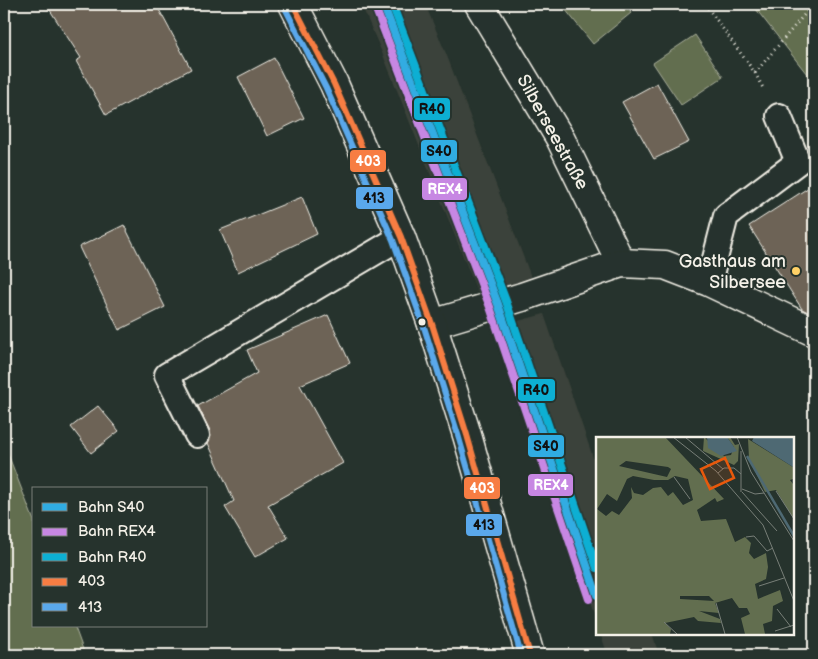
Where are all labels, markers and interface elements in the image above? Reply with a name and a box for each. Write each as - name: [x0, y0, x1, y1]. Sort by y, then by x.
- street label: Silberseestraße: [512, 71, 593, 194]
- line badge: R40: [413, 97, 451, 121]
- text: R40: [419, 101, 446, 118]
- line badge: S40: [420, 139, 458, 163]
- text: S40: [426, 143, 452, 160]
- line badge: 403: [349, 149, 387, 173]
- text: 403: [355, 153, 381, 170]
- line badge: REX4: [421, 177, 468, 201]
- text: REX4: [427, 181, 463, 198]
- line badge: 413: [355, 186, 394, 210]
- text: 413: [363, 190, 385, 207]
- place label: Gasthaus am Silbersee: [679, 251, 786, 293]
- marker: Gasthaus am Silbersee: [790, 265, 802, 277]
- unlabelled marker: [417, 317, 427, 327]
- line badge: R40: [517, 378, 556, 402]
- text: R40: [523, 382, 550, 399]
- line badge: S40: [527, 434, 565, 458]
- inset map: [596, 437, 793, 634]
- text: S40: [533, 438, 559, 455]
- line badge: REX4: [527, 473, 574, 497]
- line badge: 403: [463, 476, 501, 500]
- text: REX4: [533, 477, 569, 494]
- text: 403: [469, 480, 495, 497]
- legend: [32, 487, 208, 626]
- text: Bahn S40: [78, 498, 144, 517]
- line badge: 413: [465, 513, 503, 537]
- text: 413: [473, 517, 495, 534]
- text: Bahn REX4: [78, 522, 156, 541]
- text: Bahn R40: [78, 548, 146, 567]
- text: 403: [78, 572, 105, 591]
- text: 413: [78, 598, 102, 617]

